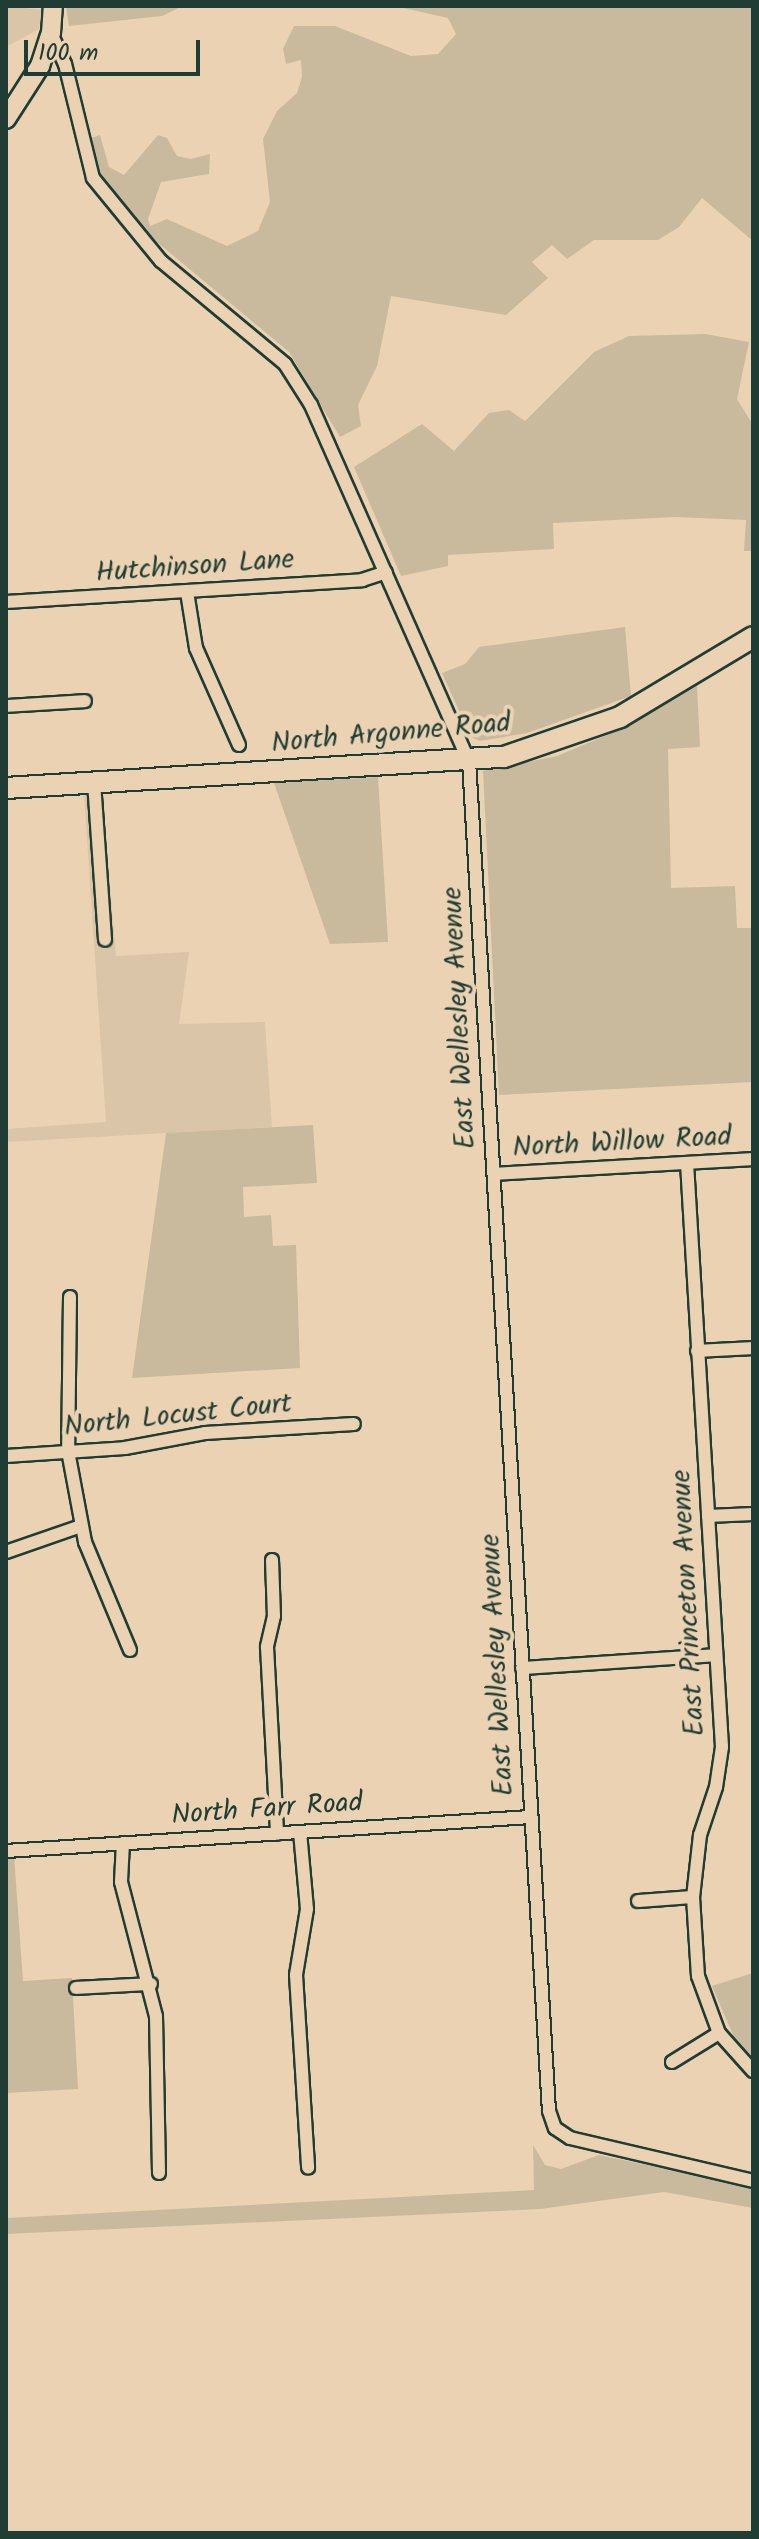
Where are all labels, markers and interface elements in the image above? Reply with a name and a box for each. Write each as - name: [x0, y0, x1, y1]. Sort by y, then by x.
- scale bar: [28, 24, 204, 74]
- text: 100 m: [38, 34, 98, 73]
- street label: Hutchinson Lane: [95, 543, 295, 591]
- street label: North Argonne Road: [270, 707, 512, 761]
- street label: East Wellesley Avenue: [436, 886, 484, 1150]
- street label: North Willow Road: [512, 1120, 732, 1166]
- street label: North Locust Court: [62, 1387, 294, 1445]
- street label: East Princeton Avenue: [665, 1469, 713, 1737]
- street label: East Wellesley Avenue: [474, 1533, 522, 1797]
- street label: North Farr Road: [170, 1787, 364, 1833]

